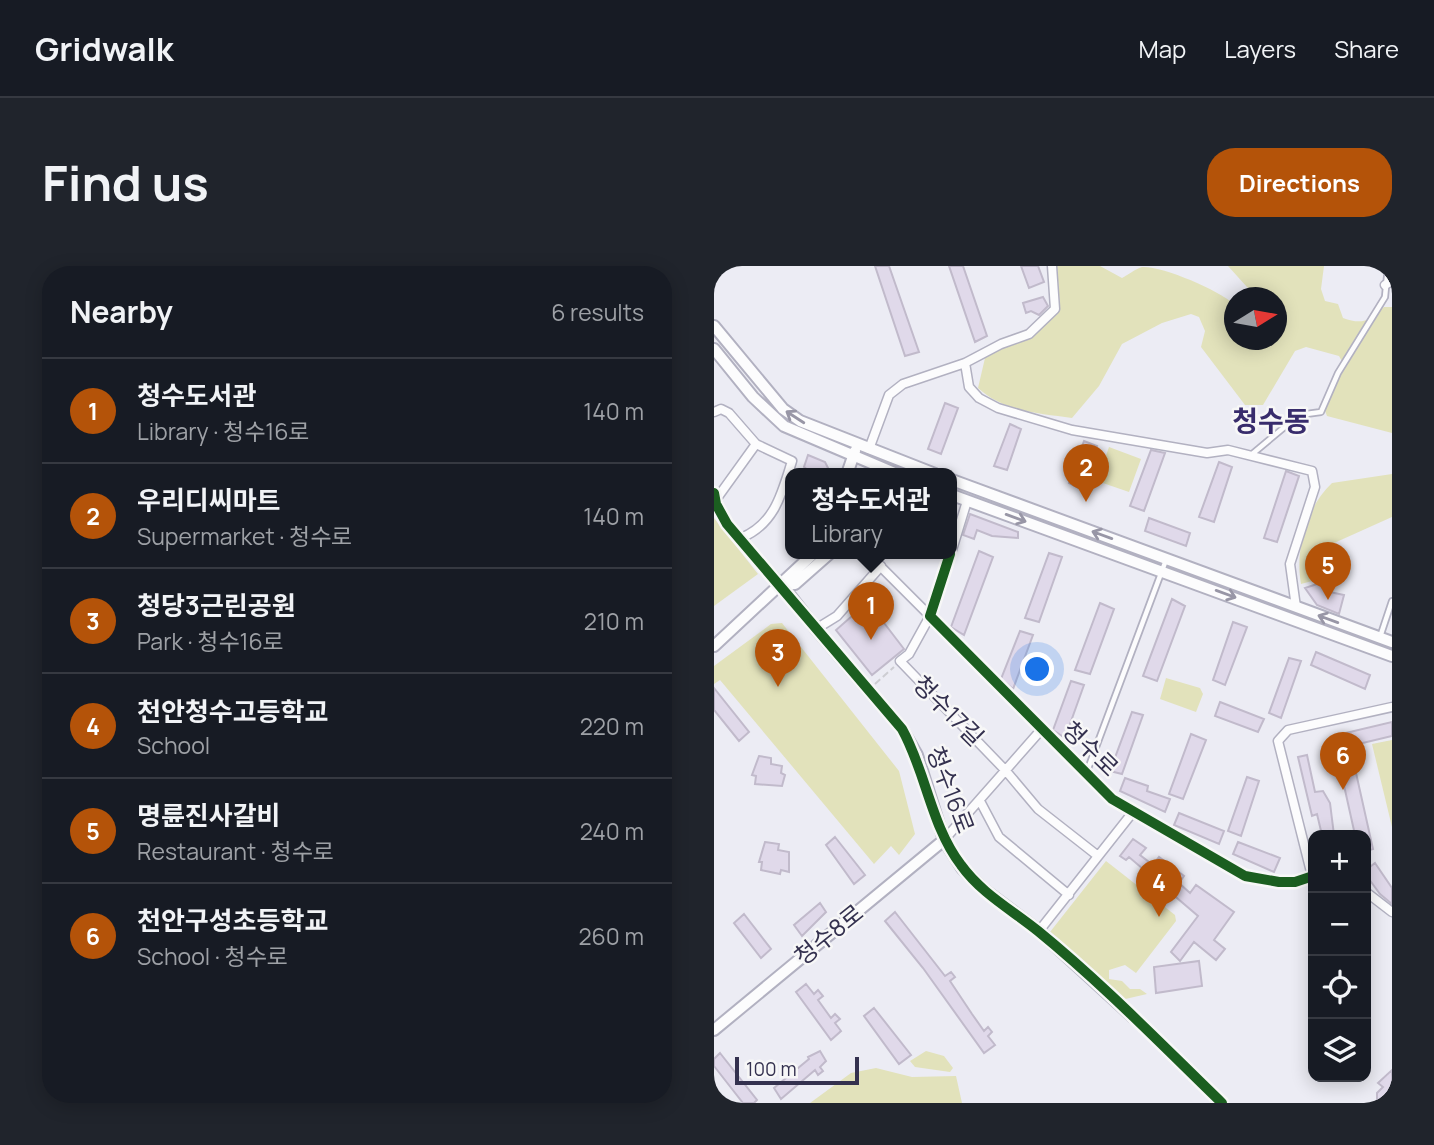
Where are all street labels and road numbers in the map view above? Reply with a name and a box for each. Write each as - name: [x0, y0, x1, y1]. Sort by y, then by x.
- street label: 청수17길: [906, 667, 992, 753]
- street label: 청수로: [1056, 713, 1126, 783]
- street label: 청수16로: [920, 741, 983, 838]
- street label: 청수8로: [787, 896, 870, 972]

